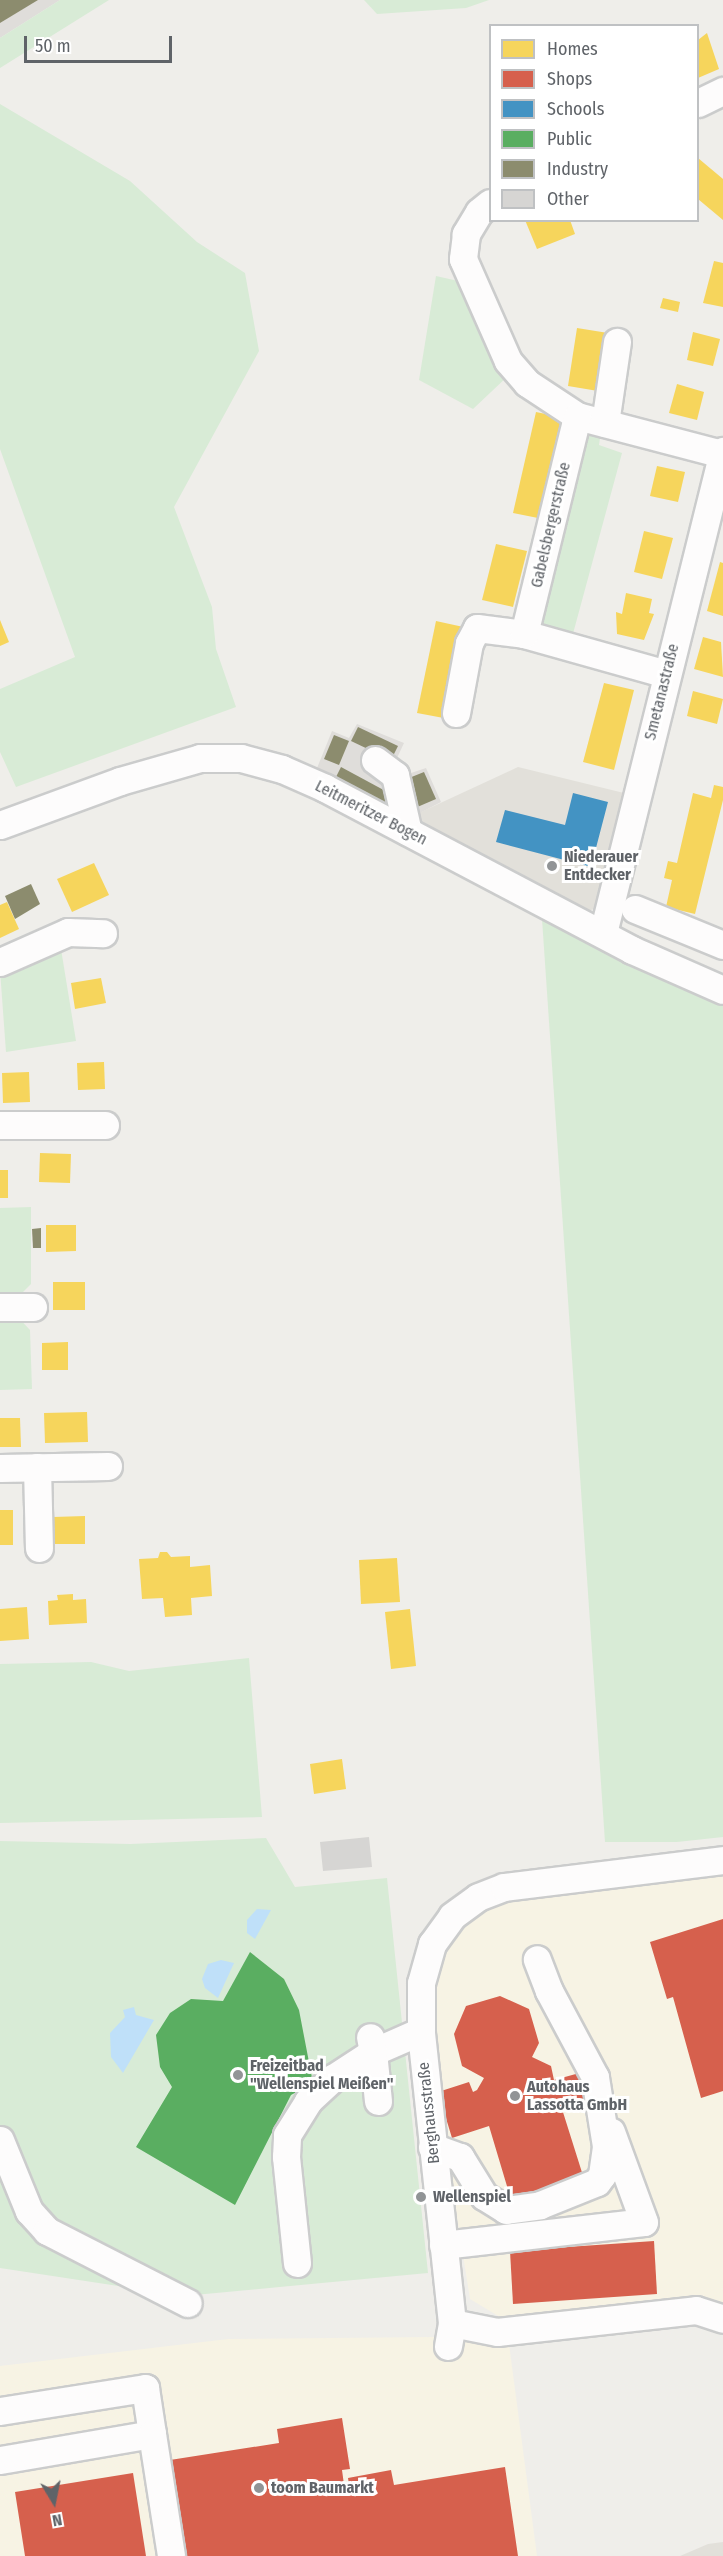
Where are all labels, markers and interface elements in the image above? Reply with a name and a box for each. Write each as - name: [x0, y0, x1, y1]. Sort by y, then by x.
- scale bar: [27, 24, 176, 62]
- legend: [489, 24, 699, 222]
- text: 50 m: [35, 35, 71, 57]
- text: Homes: [547, 38, 598, 60]
- text: Shops: [547, 68, 592, 90]
- text: Schools: [547, 98, 605, 120]
- text: Public: [547, 128, 592, 150]
- text: Industry: [547, 158, 608, 180]
- text: Other: [547, 188, 589, 210]
- street label: Gabelsbergerstraße: [527, 460, 575, 590]
- street label: Smetanastraße: [641, 642, 683, 742]
- street label: Leitmeritzer Bogen: [312, 776, 430, 850]
- place label: Niederauer Entdecker: [564, 847, 638, 885]
- marker: Niederauer Entdecker: [545, 859, 559, 873]
- place label: Freizeitbad "Wellenspiel Meißen": [250, 2056, 394, 2094]
- street label: Berghausstraße: [414, 2061, 444, 2165]
- marker: Freizeitbad "Wellenspiel Meißen": [231, 2068, 245, 2082]
- place label: Autohaus Lassotta GmbH: [527, 2077, 627, 2115]
- marker: Autohaus Lassotta GmbH: [508, 2089, 522, 2103]
- place label: Wellenspiel: [433, 2187, 511, 2207]
- marker: Wellenspiel: [414, 2190, 428, 2204]
- north arrow: [24, 2472, 84, 2532]
- place label: toom Baumarkt: [271, 2478, 374, 2498]
- marker: toom Baumarkt: [252, 2481, 266, 2495]
- text: N: [51, 2510, 64, 2530]

